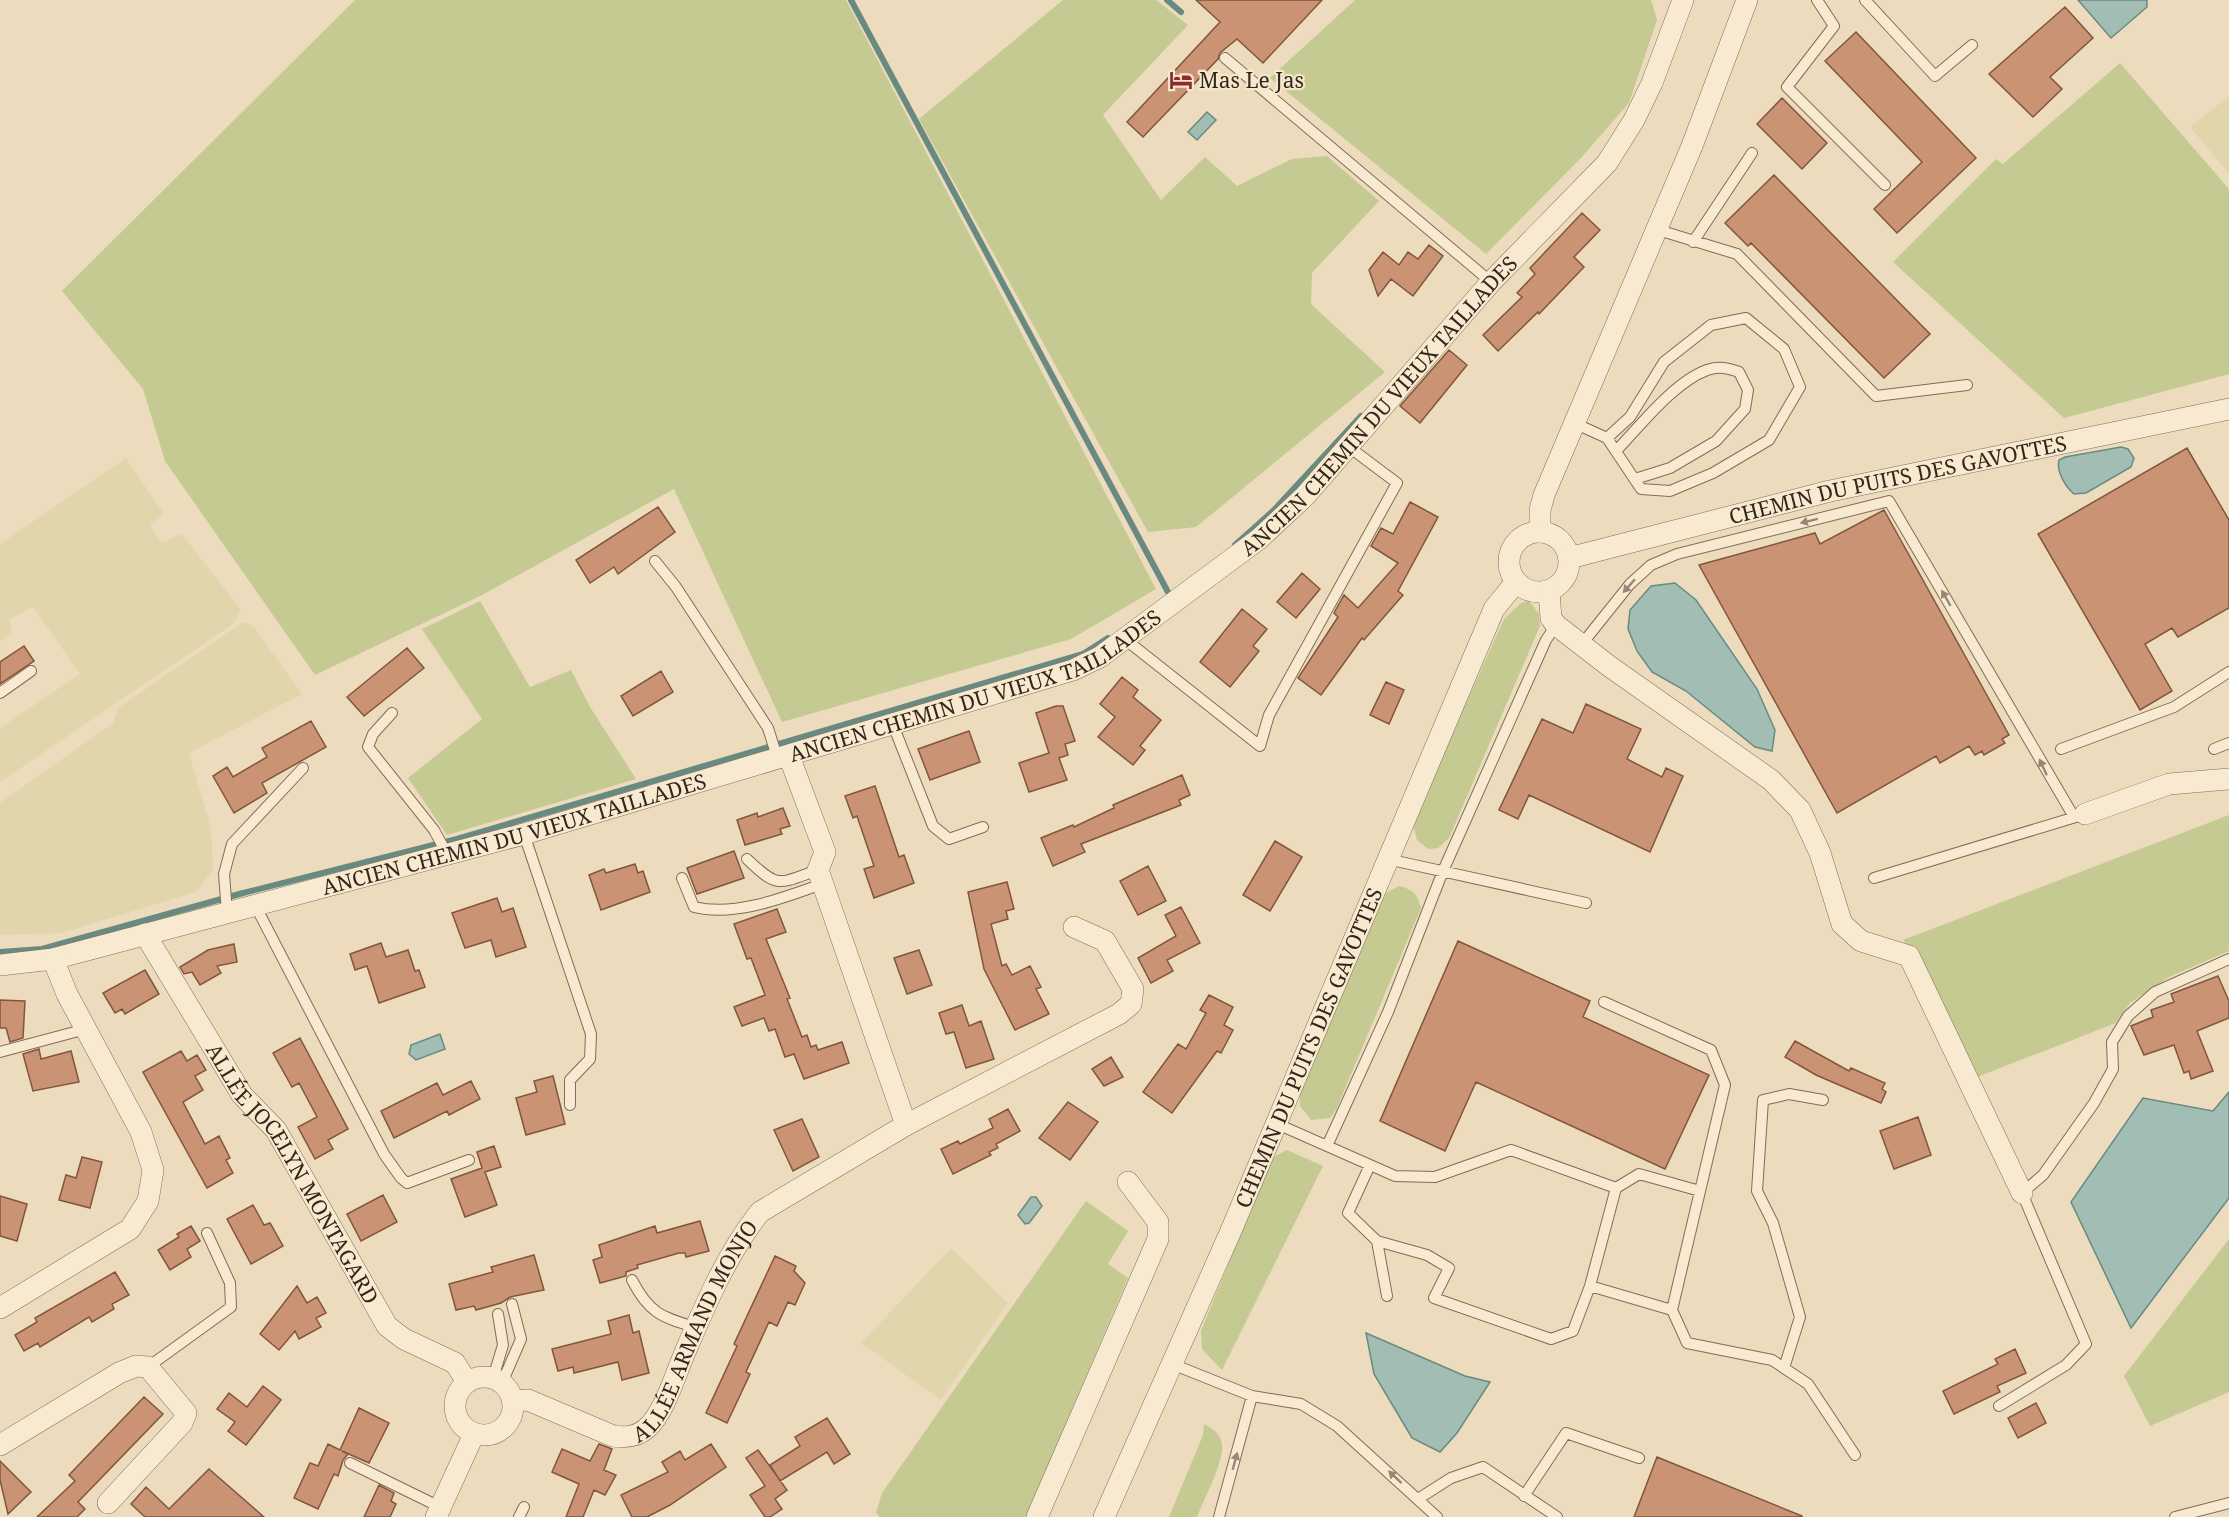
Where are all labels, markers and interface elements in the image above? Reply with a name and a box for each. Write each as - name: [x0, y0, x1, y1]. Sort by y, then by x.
- place label: Mas Le Jas: [1199, 66, 1304, 94]
- hotel icon: Mas Le Jas: [1168, 67, 1194, 93]
- street label: ANCIEN CHEMIN DU VIEUX TAILLADES: [1235, 249, 1523, 562]
- street label: CHEMIN DU PUITS DES GAVOTTES: [1726, 429, 2069, 530]
- one-way arrow: [1800, 516, 1818, 526]
- one-way arrow: [1623, 578, 1636, 593]
- one-way arrow: [1941, 590, 1951, 607]
- street label: ANCIEN CHEMIN DU VIEUX TAILLADES: [786, 603, 1166, 768]
- one-way arrow: [2039, 759, 2048, 776]
- street label: ANCIEN CHEMIN DU VIEUX TAILLADES: [319, 766, 709, 901]
- street label: CHEMIN DU PUITS DES GAVOTTES: [1228, 883, 1389, 1212]
- street label: ALLÉE JOCELYN MONTAGARD: [200, 1038, 385, 1309]
- street label: ALLÉE ARMAND MONJO: [627, 1214, 764, 1448]
- one-way arrow: [1231, 1452, 1240, 1470]
- one-way arrow: [1387, 1470, 1402, 1484]

